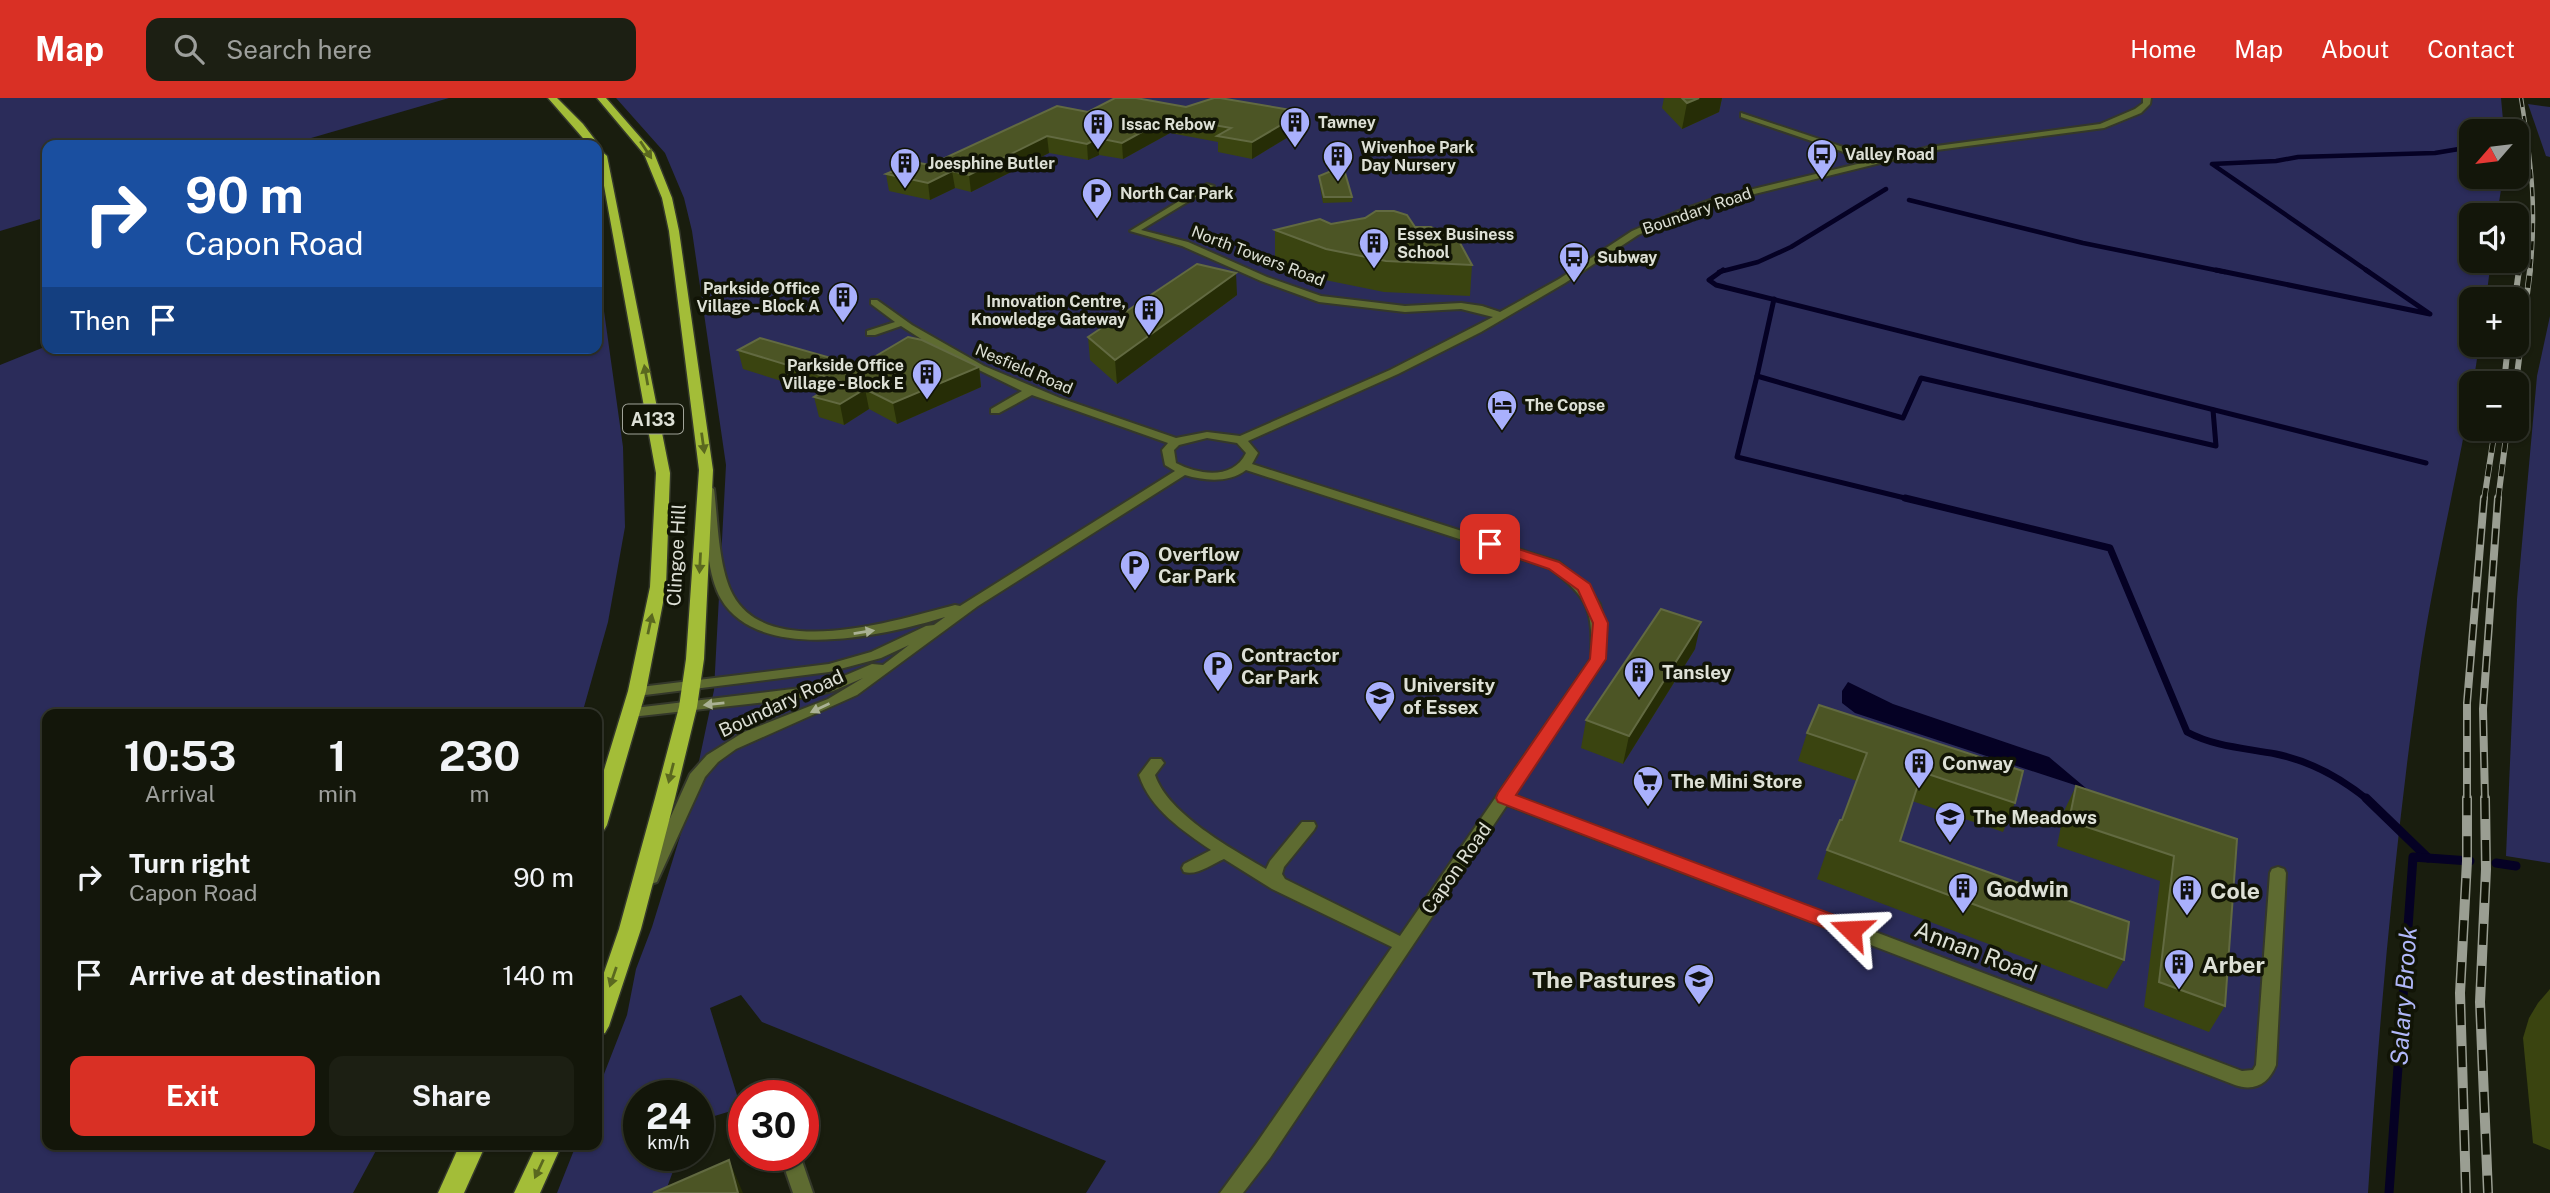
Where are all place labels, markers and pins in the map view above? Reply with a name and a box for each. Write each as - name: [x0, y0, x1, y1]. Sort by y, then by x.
- building icon: Tawney: [1278, 105, 1312, 149]
- building icon: Issac Rebow: [1081, 107, 1115, 151]
- place label: Tawney: [1318, 113, 1376, 132]
- place label: Issac Rebow: [1121, 115, 1216, 134]
- bus stop icon: Valley Road: [1805, 137, 1839, 181]
- place label: Wivenhoe Park Day Nursery: [1361, 138, 1474, 175]
- building icon: Wivenhoe Park Day Nursery: [1321, 139, 1355, 183]
- place label: Valley Road: [1845, 145, 1935, 164]
- building icon: Joesphine Butler: [888, 146, 922, 190]
- place label: Joesphine Butler: [928, 154, 1055, 173]
- parking icon: North Car Park: [1080, 176, 1114, 220]
- place label: North Car Park: [1120, 184, 1233, 203]
- place label: Essex Business School: [1397, 225, 1514, 262]
- building icon: Essex Business School: [1357, 226, 1391, 270]
- bus stop icon: Subway: [1557, 240, 1591, 284]
- place label: Subway: [1597, 248, 1657, 267]
- place label: Parkside Office Village - Block A: [697, 279, 820, 316]
- building icon: Parkside Office Village - Block A: [826, 280, 860, 324]
- place label: Innovation Centre, Knowledge Gateway: [971, 292, 1126, 329]
- building icon: Innovation Centre, Knowledge Gateway: [1132, 293, 1166, 337]
- place label: Parkside Office Village - Block E: [782, 356, 904, 393]
- building icon: Parkside Office Village - Block E: [910, 357, 944, 401]
- hotel icon: The Copse: [1485, 388, 1519, 432]
- place label: The Copse: [1525, 396, 1605, 415]
- pin: [1460, 514, 1520, 574]
- place label: Overflow Car Park: [1158, 543, 1240, 587]
- parking icon: Overflow Car Park: [1118, 548, 1152, 592]
- place label: Contractor Car Park: [1241, 644, 1339, 688]
- parking icon: Contractor Car Park: [1201, 649, 1235, 693]
- building icon: Tansley: [1622, 655, 1656, 699]
- place label: Tansley: [1662, 661, 1732, 683]
- place label: University of Essex: [1403, 674, 1495, 718]
- school or university icon: University of Essex: [1363, 679, 1397, 723]
- building icon: Conway: [1902, 746, 1936, 790]
- place label: Conway: [1942, 752, 2014, 774]
- supermarket icon: The Mini Store: [1631, 764, 1665, 808]
- place label: The Mini Store: [1671, 770, 1803, 792]
- school or university icon: The Meadows: [1933, 800, 1967, 844]
- place label: The Meadows: [1973, 806, 2097, 828]
- building icon: Godwin: [1946, 871, 1980, 915]
- building icon: Cole: [2170, 873, 2204, 917]
- place label: Godwin: [1986, 875, 2069, 902]
- place label: Cole: [2210, 877, 2260, 904]
- building icon: Arber: [2162, 947, 2196, 991]
- place label: Arber: [2202, 951, 2265, 978]
- school or university icon: The Pastures: [1682, 962, 1716, 1006]
- place label: The Pastures: [1532, 966, 1676, 993]

